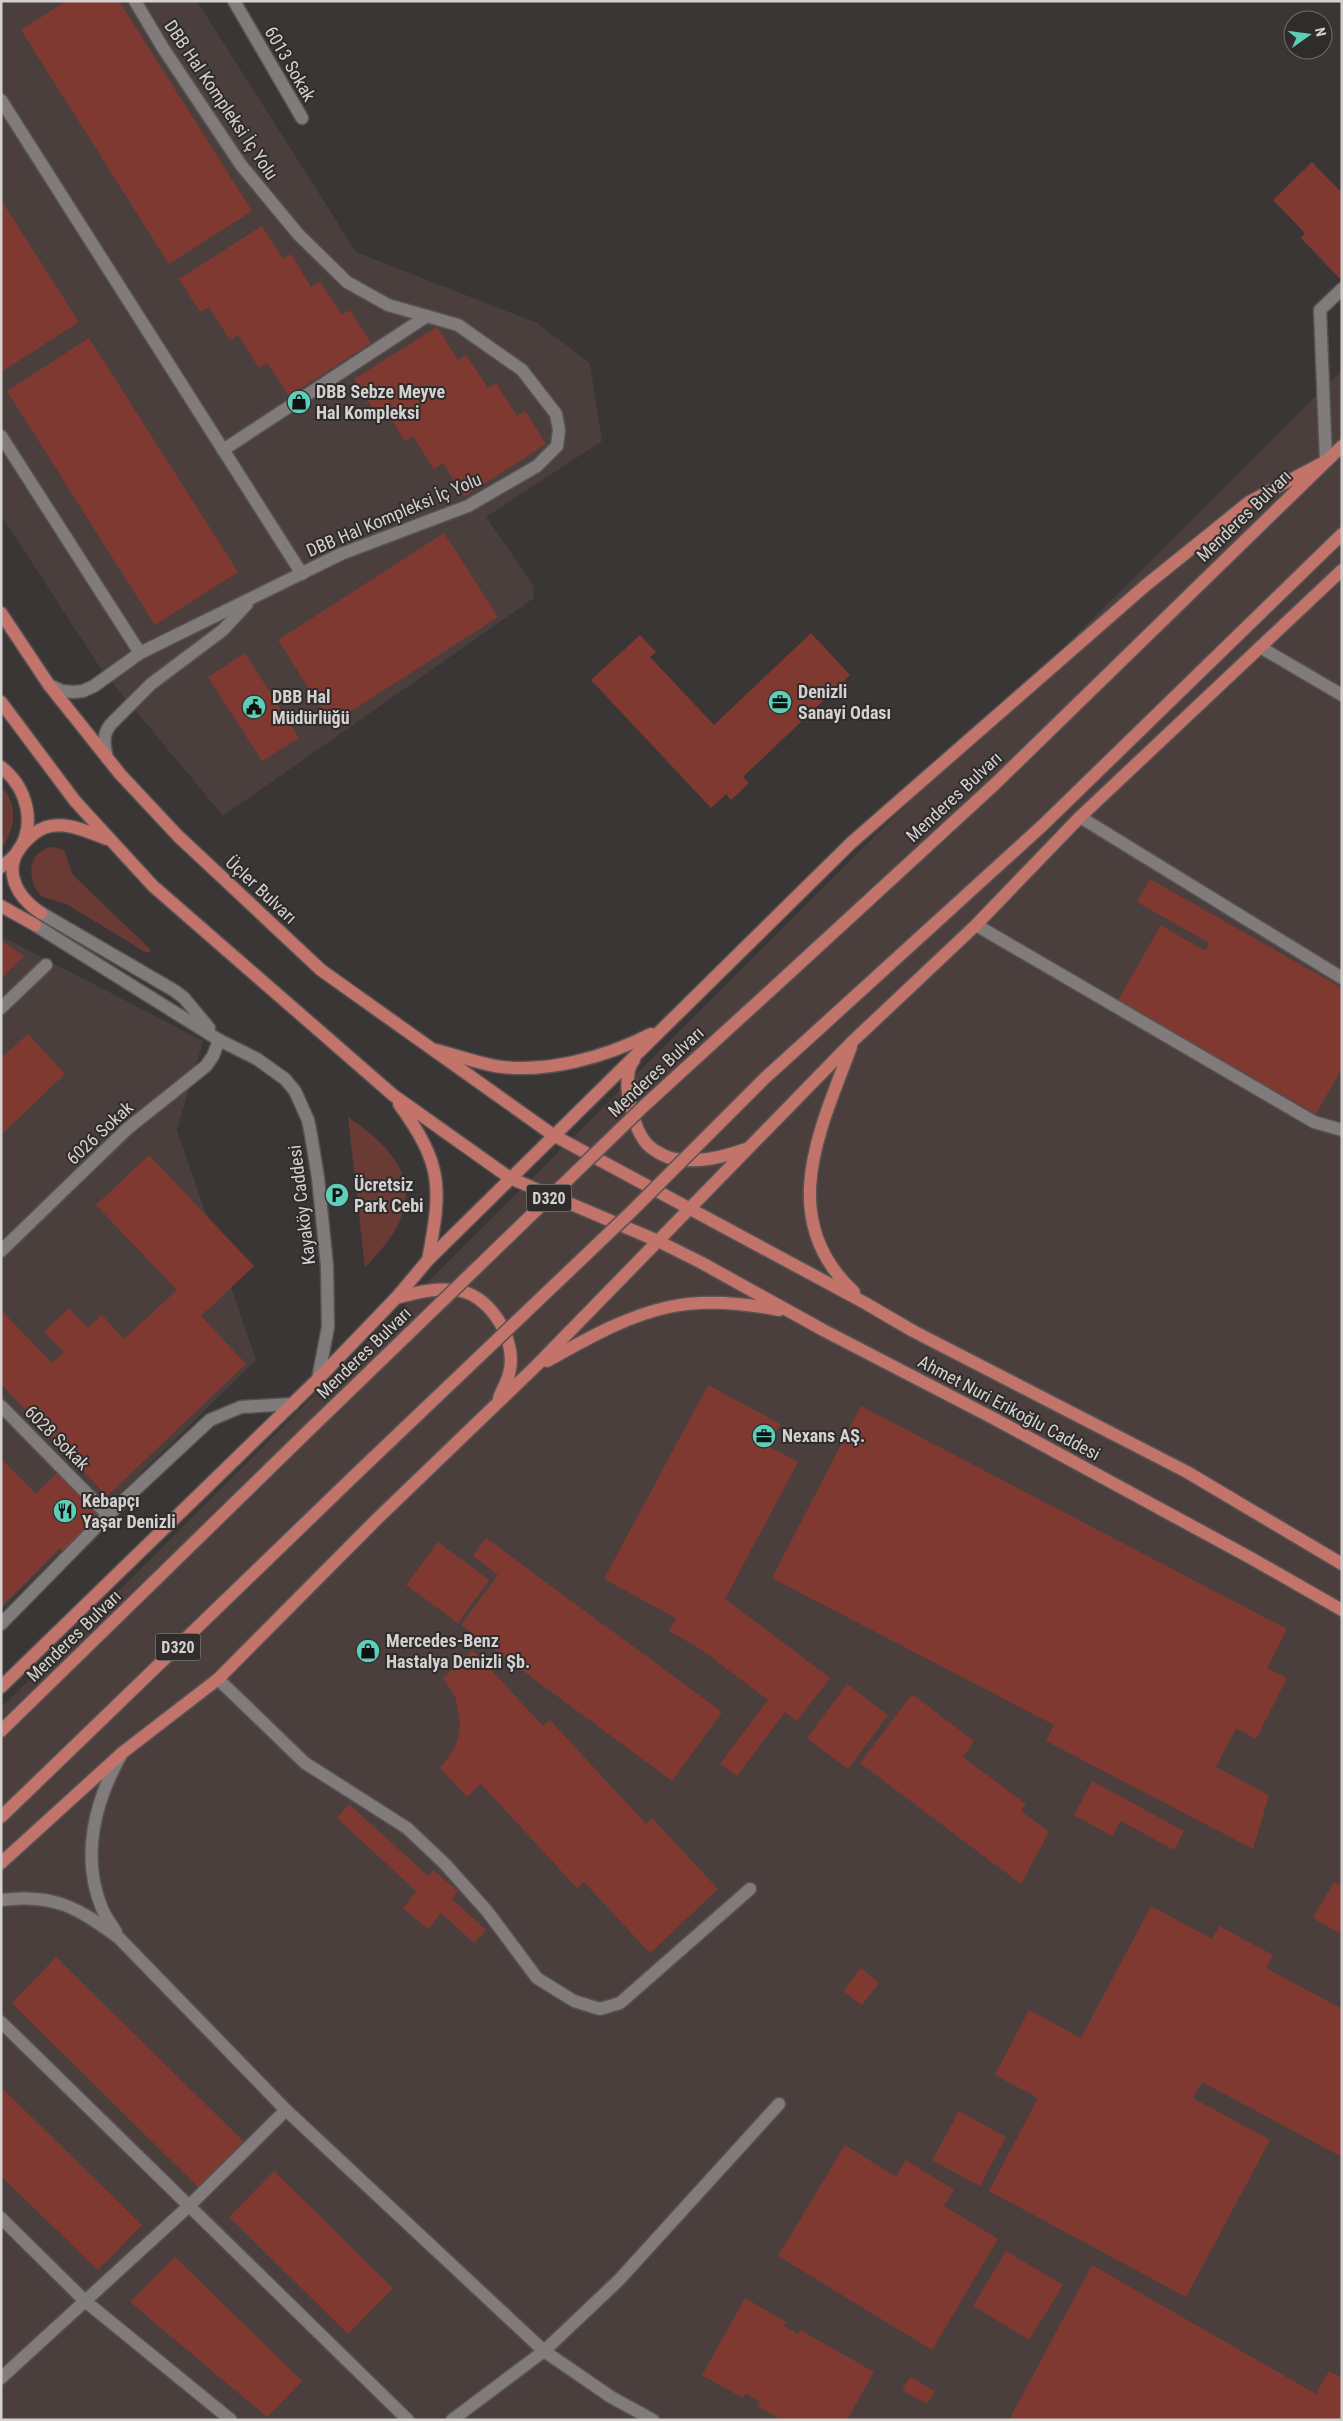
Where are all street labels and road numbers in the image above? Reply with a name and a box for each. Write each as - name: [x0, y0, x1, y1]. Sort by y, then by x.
- street label: DBB Hal Kompleksi İç Yolu: [160, 16, 283, 184]
- street label: 6013 Sokak: [261, 23, 320, 105]
- street label: Menderes Bulvarı: [1192, 465, 1295, 566]
- street label: DBB Hal Kompleksi İç Yolu: [303, 468, 484, 561]
- street label: Menderes Bulvarı: [902, 747, 1006, 846]
- street label: Üçler Bulvarı: [222, 852, 301, 928]
- street label: Menderes Bulvarı: [604, 1022, 708, 1121]
- street label: 6026 Sokak: [62, 1097, 137, 1169]
- street label: Kayaköy Caddesi: [284, 1144, 319, 1266]
- road number: D320: [526, 1184, 572, 1212]
- street label: Menderes Bulvarı: [312, 1302, 415, 1403]
- street label: Ahmet Nuri Erikoğlu Caddesi: [915, 1351, 1104, 1465]
- street label: 6028 Sokak: [21, 1401, 94, 1474]
- street label: Menderes Bulvarı: [22, 1585, 125, 1686]
- road number: D320: [156, 1634, 200, 1660]

